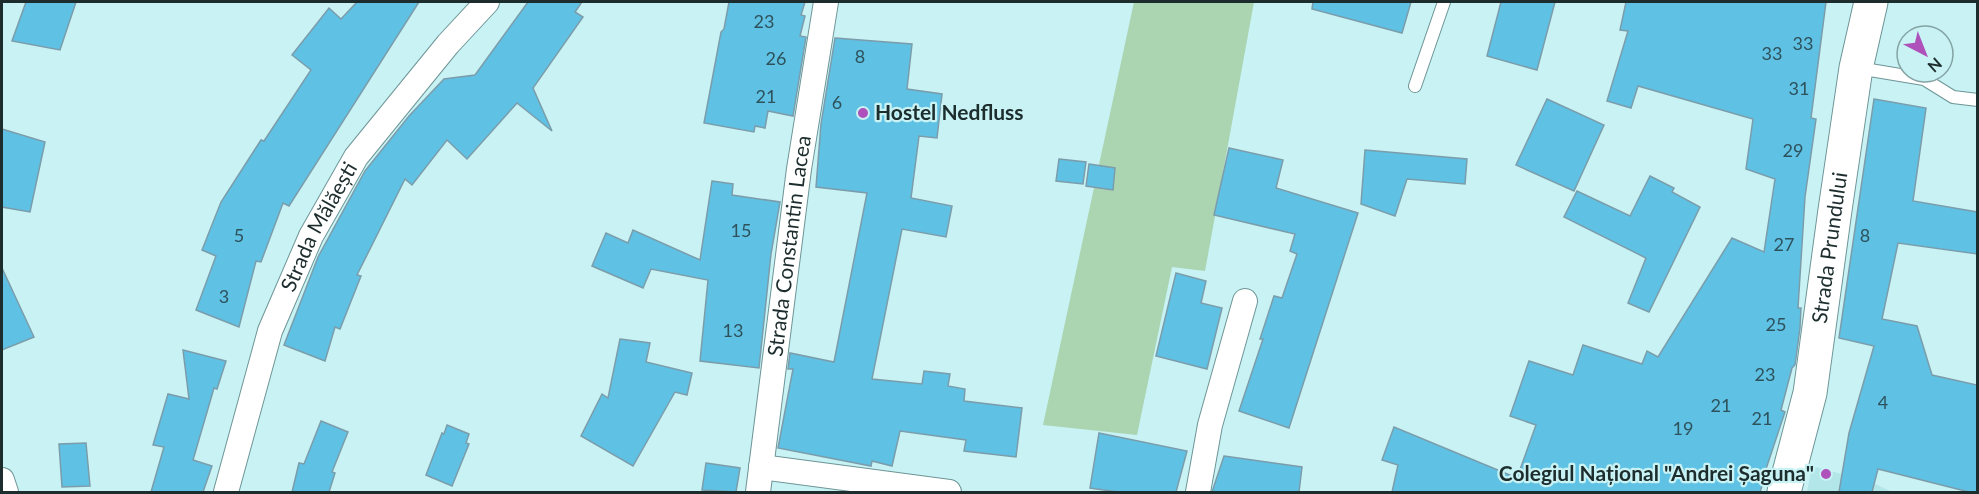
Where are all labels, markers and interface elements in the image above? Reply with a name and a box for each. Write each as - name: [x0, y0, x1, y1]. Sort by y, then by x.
- house number: 23: [754, 10, 774, 32]
- north arrow: [1895, 24, 1955, 84]
- house number: 33: [1793, 32, 1813, 54]
- house number: 33: [1762, 42, 1782, 64]
- house number: 8: [855, 45, 865, 67]
- house number: 26: [766, 47, 786, 69]
- text: N: [1924, 54, 1946, 77]
- house number: 31: [1789, 77, 1809, 99]
- house number: 21: [756, 85, 776, 107]
- house number: 6: [832, 91, 842, 113]
- place label: Hostel Nedfluss: [875, 99, 1024, 124]
- marker: Hostel Nedfluss: [856, 106, 870, 120]
- street label: Strada Constantin Lacea: [761, 133, 815, 358]
- house number: 29: [1783, 139, 1803, 161]
- street label: Strada Mălăești: [275, 157, 361, 295]
- street label: Strada Prundului: [1806, 170, 1851, 325]
- house number: 15: [731, 219, 751, 241]
- house number: 5: [234, 224, 244, 246]
- house number: 8: [1860, 224, 1870, 246]
- house number: 27: [1774, 233, 1794, 255]
- house number: 3: [219, 285, 229, 307]
- house number: 25: [1766, 313, 1786, 335]
- house number: 13: [723, 319, 743, 341]
- house number: 23: [1755, 363, 1775, 385]
- house number: 4: [1878, 391, 1888, 413]
- house number: 21: [1711, 394, 1731, 416]
- house number: 21: [1752, 407, 1772, 429]
- house number: 19: [1673, 417, 1693, 439]
- place label: Colegiul Național "Andrei Șaguna": [1499, 460, 1814, 485]
- marker: Colegiul Național "Andrei Șaguna": [1819, 467, 1833, 481]

